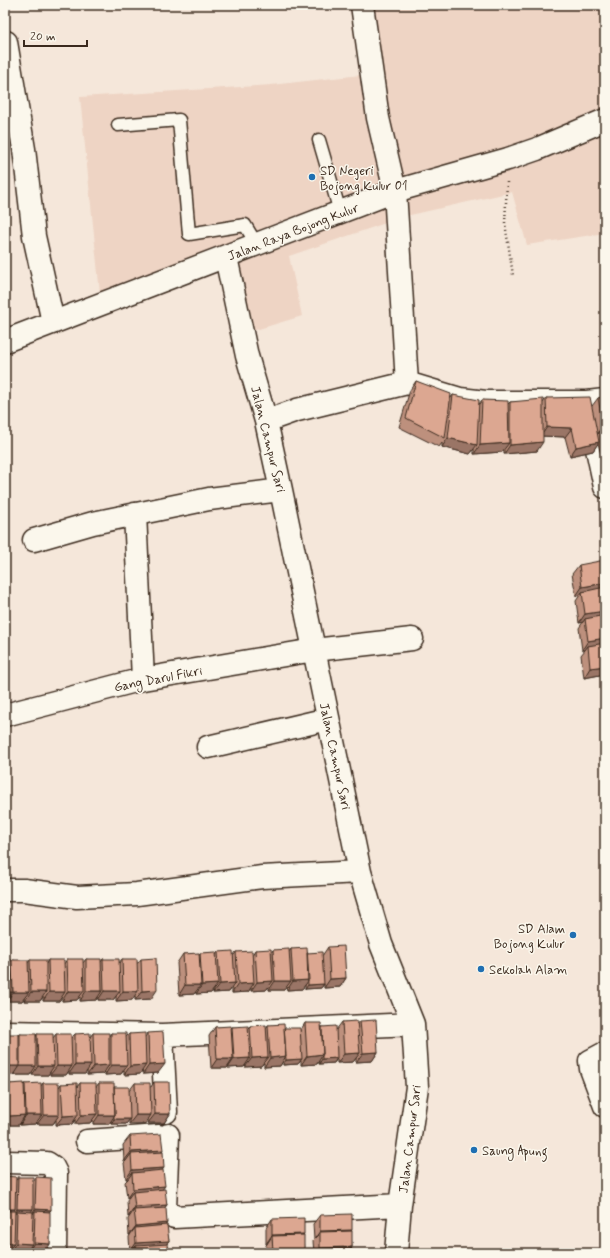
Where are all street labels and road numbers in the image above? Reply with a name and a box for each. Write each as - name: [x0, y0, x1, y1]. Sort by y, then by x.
- street label: Jalan Raya Bojong Kulur: [226, 199, 363, 266]
- street label: Jalan Campur Sari: [246, 384, 289, 494]
- street label: Gang Darul Fikri: [113, 663, 204, 697]
- street label: Jalan Campur Sari: [315, 701, 354, 811]
- street label: Jalan Campur Sari: [395, 1084, 426, 1194]

